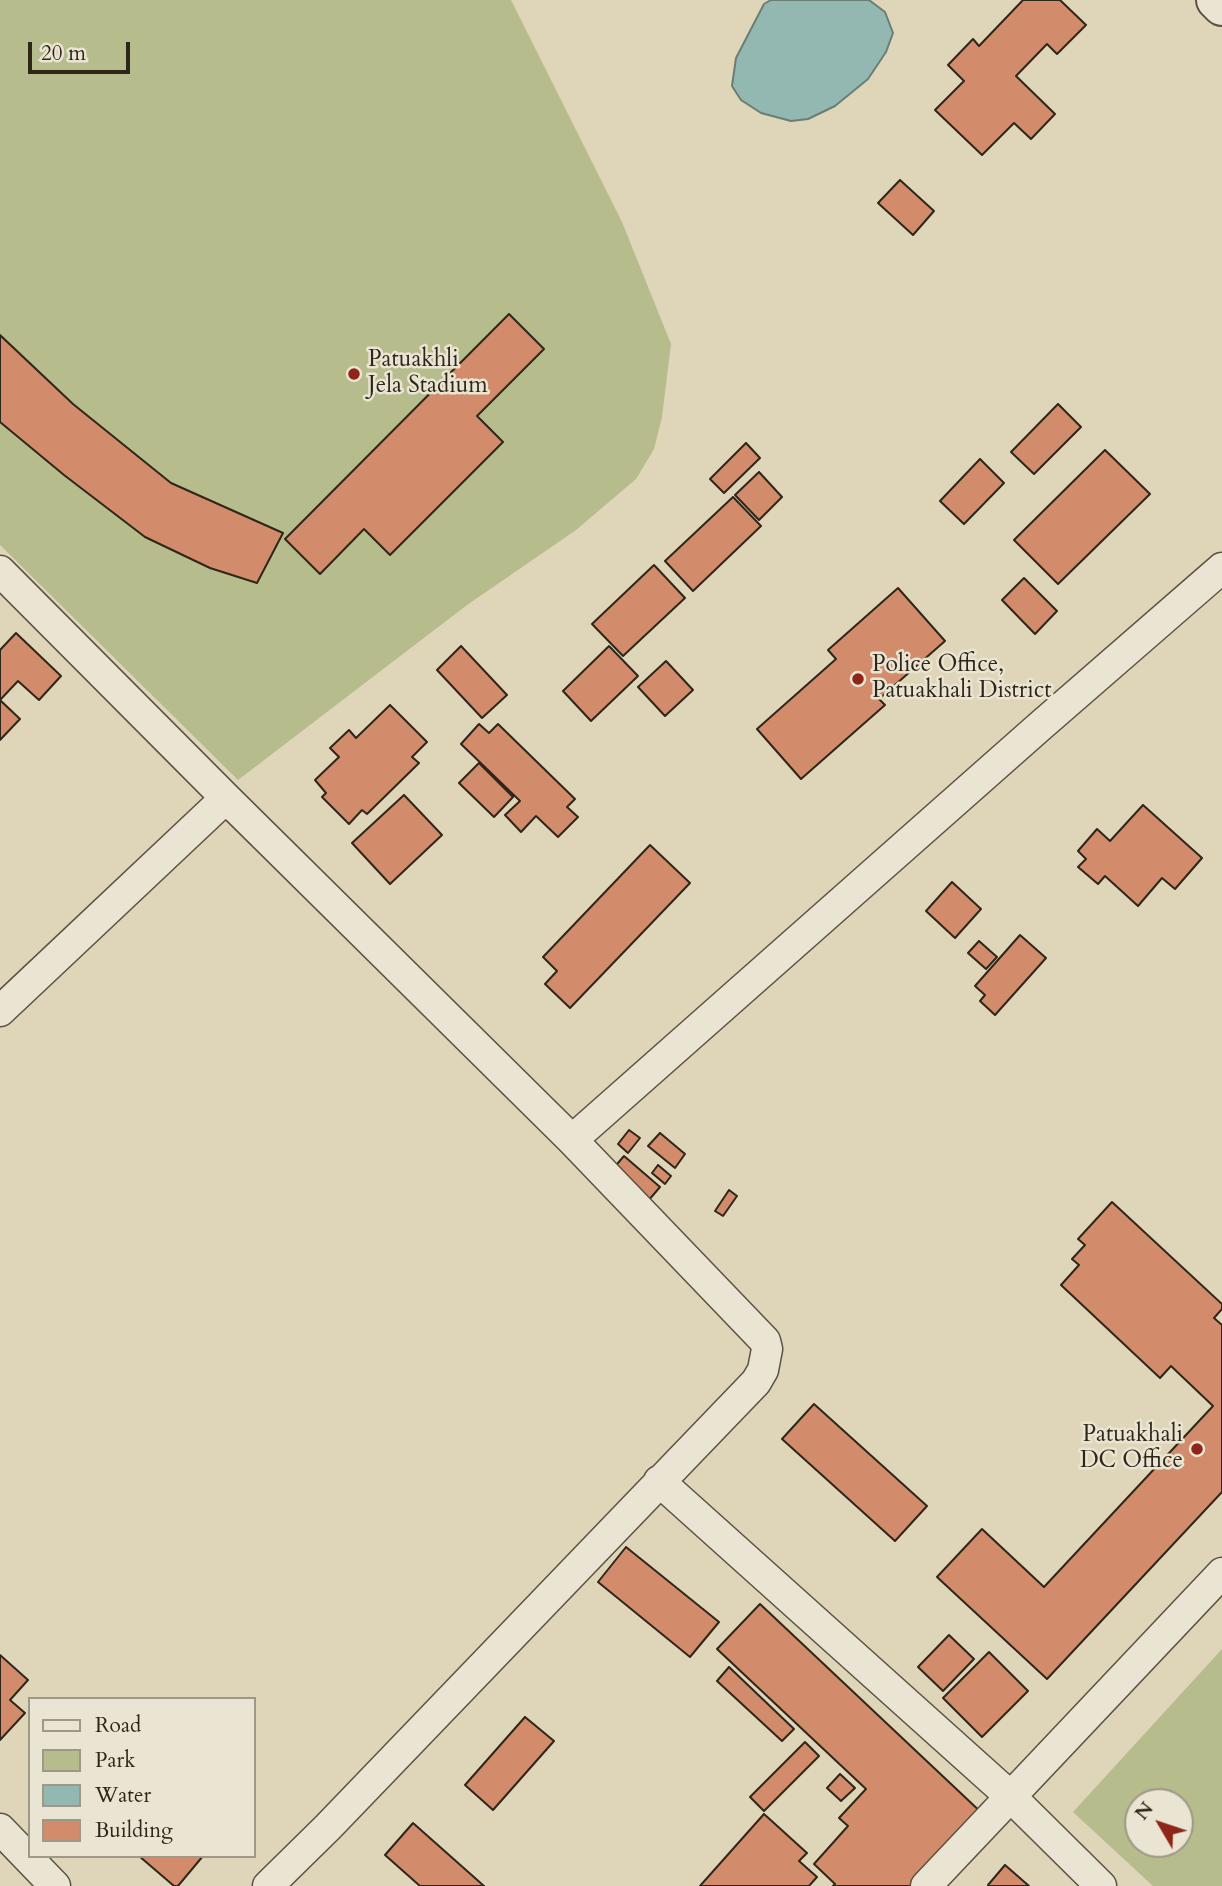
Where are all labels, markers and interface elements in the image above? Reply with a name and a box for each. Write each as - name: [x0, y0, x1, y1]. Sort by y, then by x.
- scale bar: [32, 28, 133, 72]
- text: 20 m: [41, 39, 86, 68]
- place label: Patuakhli Jela Stadium: [368, 347, 488, 401]
- marker: Patuakhli Jela Stadium: [346, 366, 362, 382]
- place label: Police Office, Patuakhali District: [872, 652, 1051, 706]
- marker: Police Office, Patuakhali District: [850, 671, 866, 687]
- place label: Patuakhali DC Office: [1080, 1422, 1183, 1476]
- marker: Patuakhali DC Office: [1189, 1441, 1205, 1457]
- legend: [28, 1697, 256, 1858]
- text: Road: [95, 1711, 141, 1740]
- text: Park: [95, 1746, 135, 1775]
- text: Water: [95, 1781, 151, 1810]
- north arrow: [1124, 1788, 1194, 1858]
- text: N: [1129, 1796, 1160, 1826]
- text: Building: [95, 1816, 173, 1845]

